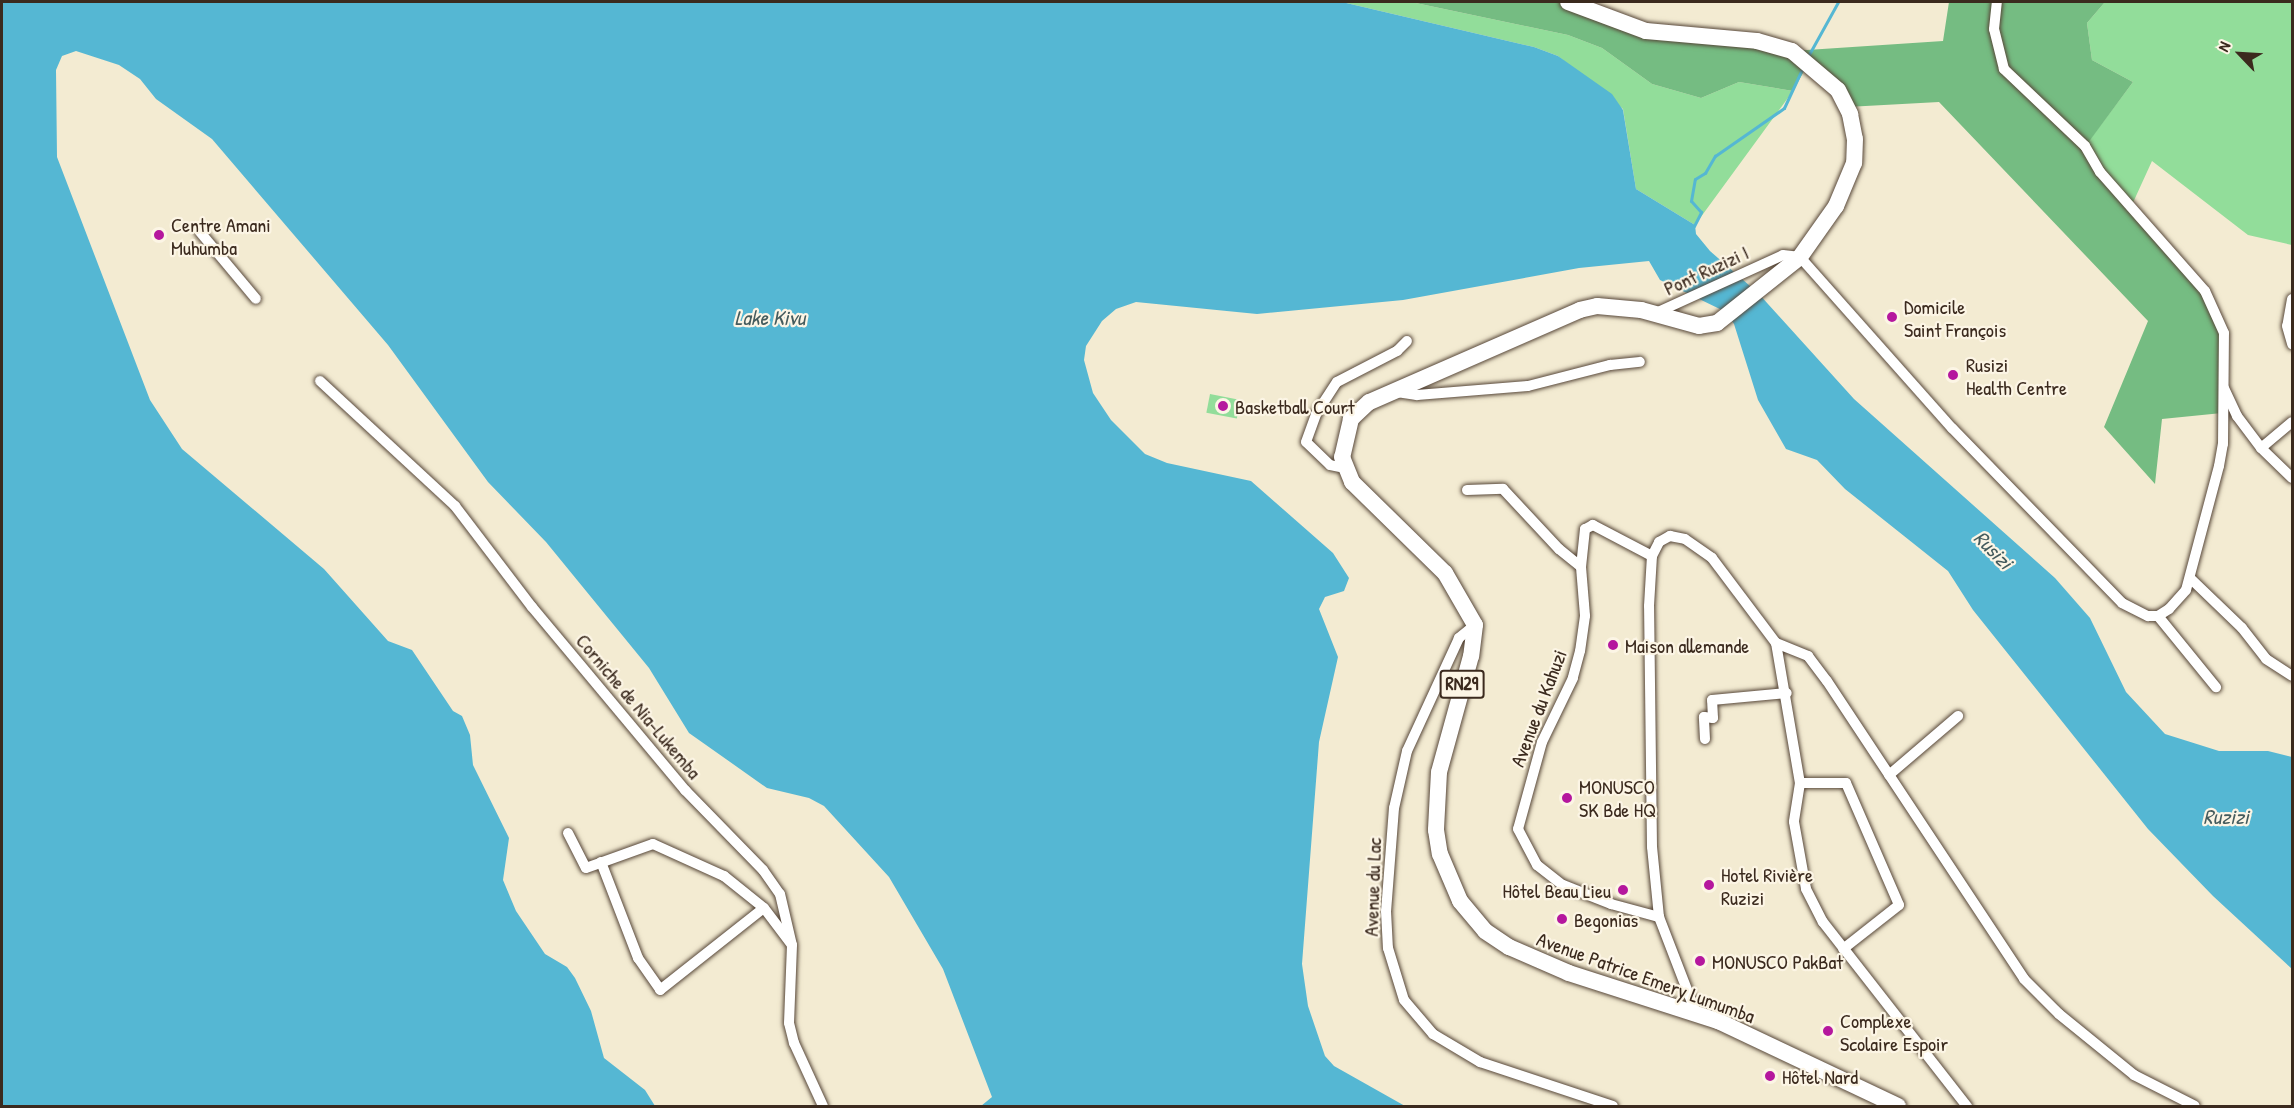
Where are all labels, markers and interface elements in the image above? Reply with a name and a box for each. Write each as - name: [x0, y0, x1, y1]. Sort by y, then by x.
- north arrow: [2210, 24, 2270, 84]
- text: N: [2212, 38, 2235, 55]
- place label: Centre Amani Muhumba: [171, 212, 271, 259]
- marker: Centre Amani Muhumba: [152, 228, 166, 242]
- street label: Pont Ruzizi I: [1660, 240, 1752, 300]
- place label: Domicile Saint François: [1904, 294, 2006, 341]
- water label: Lake Kivu: [735, 305, 805, 331]
- marker: Domicile Saint François: [1885, 310, 1899, 324]
- place label: Rusizi Health Centre: [1966, 352, 2067, 399]
- marker: Rusizi Health Centre: [1944, 366, 1962, 384]
- place label: Basketball Court: [1235, 394, 1355, 418]
- marker: Basketball Court: [1216, 399, 1230, 413]
- water label: Rusizi: [1968, 525, 2018, 575]
- street label: Corniche de Nia-Lukemba: [571, 629, 707, 783]
- place label: Maison allemande: [1625, 633, 1749, 657]
- marker: Maison allemande: [1606, 638, 1620, 652]
- street label: Avenue du Kahuzi: [1505, 646, 1571, 770]
- road number: RN29: [1440, 669, 1484, 699]
- place label: MONUSCO SK Bde HQ: [1579, 774, 1656, 821]
- marker: MONUSCO SK Bde HQ: [1560, 791, 1574, 805]
- water label: Ruzizi: [2203, 804, 2249, 830]
- street label: Avenue du Lac: [1358, 837, 1386, 937]
- place label: Hotel Rivière Ruzizi: [1721, 862, 1813, 909]
- place label: Hôtel Beau Lieu: [1502, 878, 1611, 902]
- marker: Hotel Rivière Ruzizi: [1702, 878, 1716, 892]
- marker: Hôtel Beau Lieu: [1616, 883, 1630, 897]
- place label: Begonias: [1574, 907, 1638, 931]
- marker: Begonias: [1555, 912, 1569, 926]
- street label: Avenue Patrice Emery Lumumba: [1534, 926, 1758, 1028]
- place label: MONUSCO PakBat: [1712, 949, 1843, 973]
- marker: MONUSCO PakBat: [1693, 954, 1707, 968]
- place label: Complexe Scolaire Espoir: [1840, 1008, 1948, 1055]
- marker: Complexe Scolaire Espoir: [1821, 1024, 1835, 1038]
- place label: Hôtel Nard: [1782, 1064, 1858, 1088]
- marker: Hôtel Nard: [1763, 1069, 1777, 1083]

